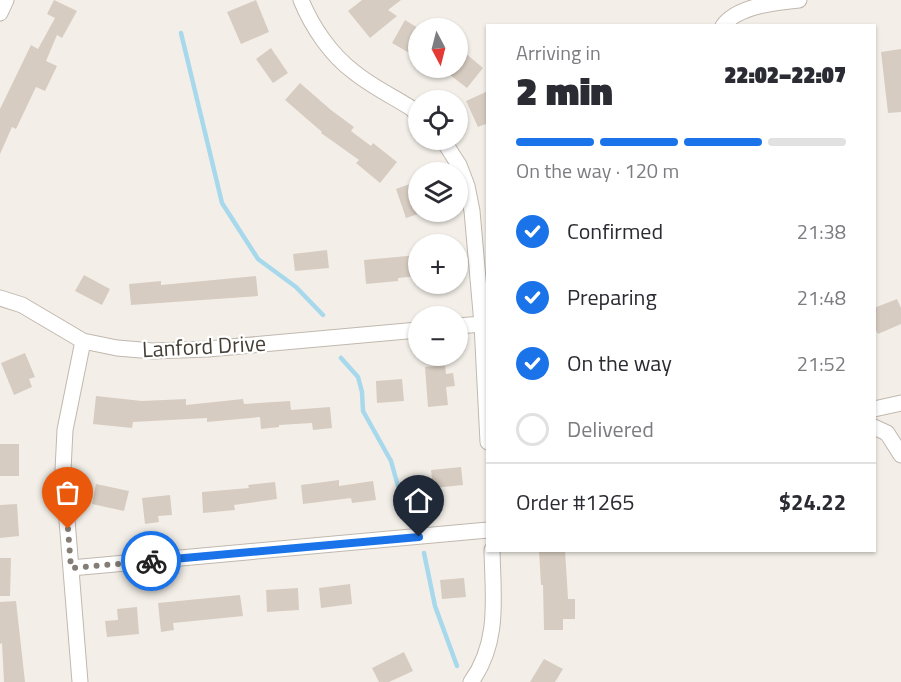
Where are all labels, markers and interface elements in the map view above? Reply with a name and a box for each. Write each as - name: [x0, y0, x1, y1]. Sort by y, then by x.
- north arrow: [408, 18, 468, 78]
- map controls: [408, 18, 468, 366]
- text: Arriving in: [516, 37, 601, 68]
- text: 22:02–22:07: [724, 58, 846, 92]
- text: 2 min: [516, 61, 613, 120]
- button: locate: [408, 90, 468, 150]
- text: On the way · 120 m: [516, 155, 679, 186]
- button: layers: [408, 162, 468, 222]
- text: Confirmed: [567, 214, 663, 248]
- icon: check: [516, 215, 549, 248]
- text: 21:38: [797, 216, 846, 247]
- button: +: [408, 234, 468, 294]
- text: Preparing: [567, 280, 657, 314]
- icon: check: [516, 281, 549, 314]
- text: 21:48: [797, 282, 846, 313]
- button: −: [408, 306, 468, 366]
- street label: Lanford Drive: [141, 326, 267, 366]
- text: On the way: [567, 346, 672, 380]
- icon: check: [516, 347, 549, 380]
- text: 21:52: [797, 348, 846, 379]
- text: Delivered: [567, 412, 654, 446]
- pin: [42, 467, 93, 529]
- pin: [393, 475, 444, 537]
- icon: bag: [51, 476, 84, 509]
- icon: home: [402, 484, 435, 517]
- text: Order #1265: [516, 485, 635, 519]
- text: $24.22: [779, 485, 846, 519]
- courier: [121, 531, 181, 591]
- icon: bike: [135, 545, 168, 578]

